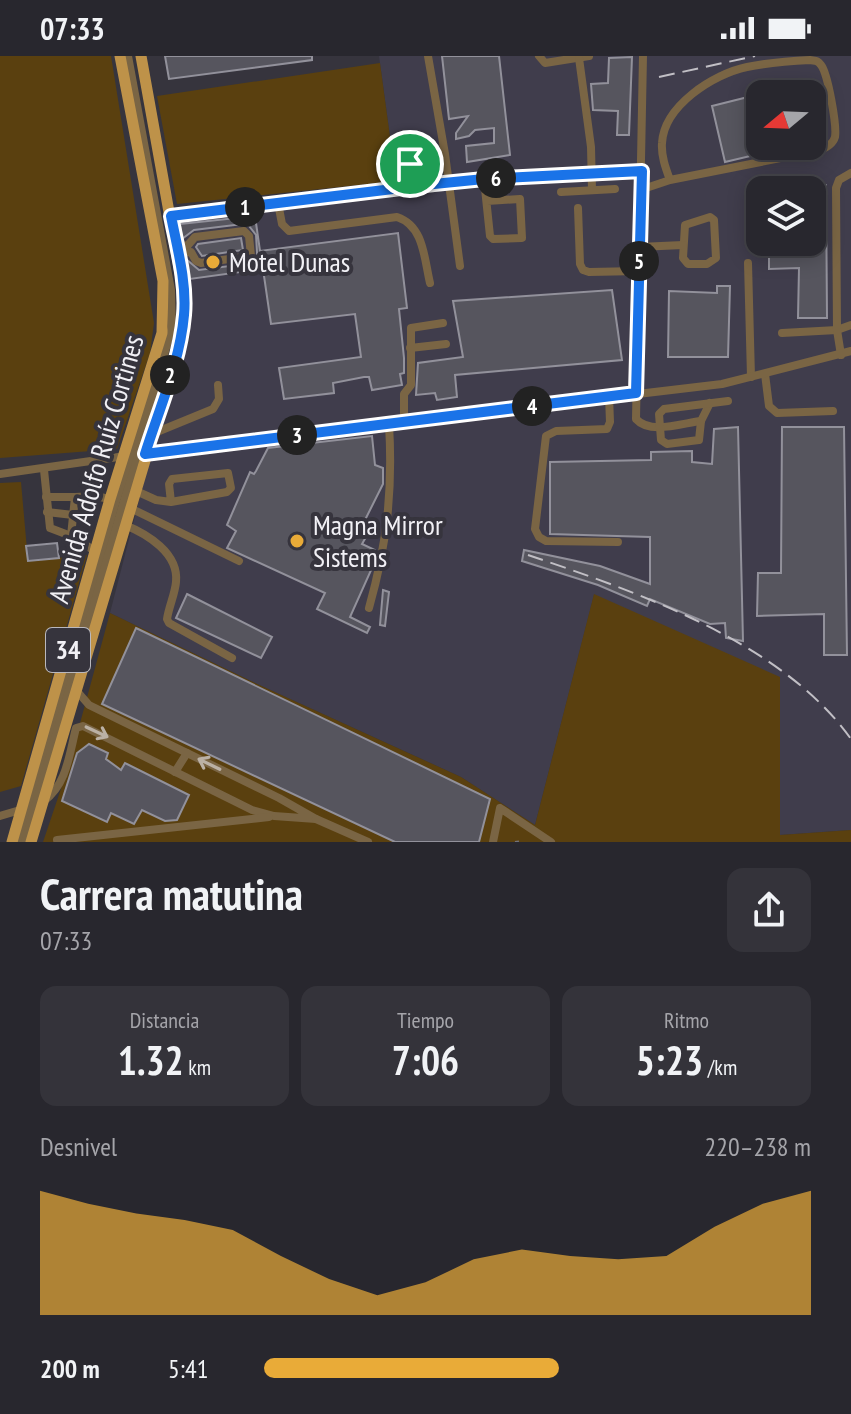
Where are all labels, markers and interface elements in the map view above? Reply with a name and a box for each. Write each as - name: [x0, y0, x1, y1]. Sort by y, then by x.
- text: 07:33: [40, 9, 105, 48]
- north arrow: [746, 80, 826, 160]
- map controls: [746, 80, 826, 256]
- pin: [376, 130, 444, 198]
- icon: arrive: [388, 142, 432, 186]
- pin: 6: [476, 158, 516, 198]
- text: 6: [491, 164, 501, 192]
- button: layers: [746, 176, 826, 256]
- pin: 1: [225, 187, 265, 227]
- text: 1: [240, 193, 250, 221]
- pin: 5: [619, 241, 659, 281]
- place label: Motel Dunas: [229, 243, 350, 280]
- text: 5: [634, 247, 644, 275]
- marker: Motel Dunas: [204, 253, 222, 271]
- street label: Avenida Adolfo Ruíz Cortines: [40, 331, 152, 607]
- pin: 2: [150, 355, 190, 395]
- text: 2: [165, 361, 175, 389]
- pin: 4: [512, 386, 552, 426]
- text: 4: [527, 392, 537, 420]
- pin: 3: [277, 415, 317, 455]
- text: 3: [292, 421, 302, 449]
- place label: Magna Mirror Sistems: [313, 506, 443, 575]
- marker: Magna Mirror Sistems: [288, 532, 306, 550]
- road number: 34: [46, 628, 90, 672]
- one-way arrow: [85, 726, 109, 741]
- one-way arrow: [198, 756, 222, 771]
- text: Carrera matutina: [40, 865, 303, 922]
- button: share: [727, 868, 811, 952]
- text: 07:33: [40, 924, 92, 957]
- text: Distancia: [130, 1006, 199, 1034]
- text: Tiempo: [397, 1006, 454, 1034]
- text: Ritmo: [664, 1006, 709, 1034]
- text: 1.32: [118, 1034, 184, 1086]
- text: 7:06: [392, 1034, 459, 1086]
- text: 5:23: [636, 1034, 703, 1086]
- text: km: [184, 1053, 211, 1081]
- text: /km: [703, 1053, 737, 1081]
- text: Desnivel: [40, 1130, 117, 1163]
- text: 220–238 m: [705, 1130, 811, 1163]
- text: 200 m: [40, 1352, 100, 1385]
- text: 5:41: [168, 1352, 208, 1385]

